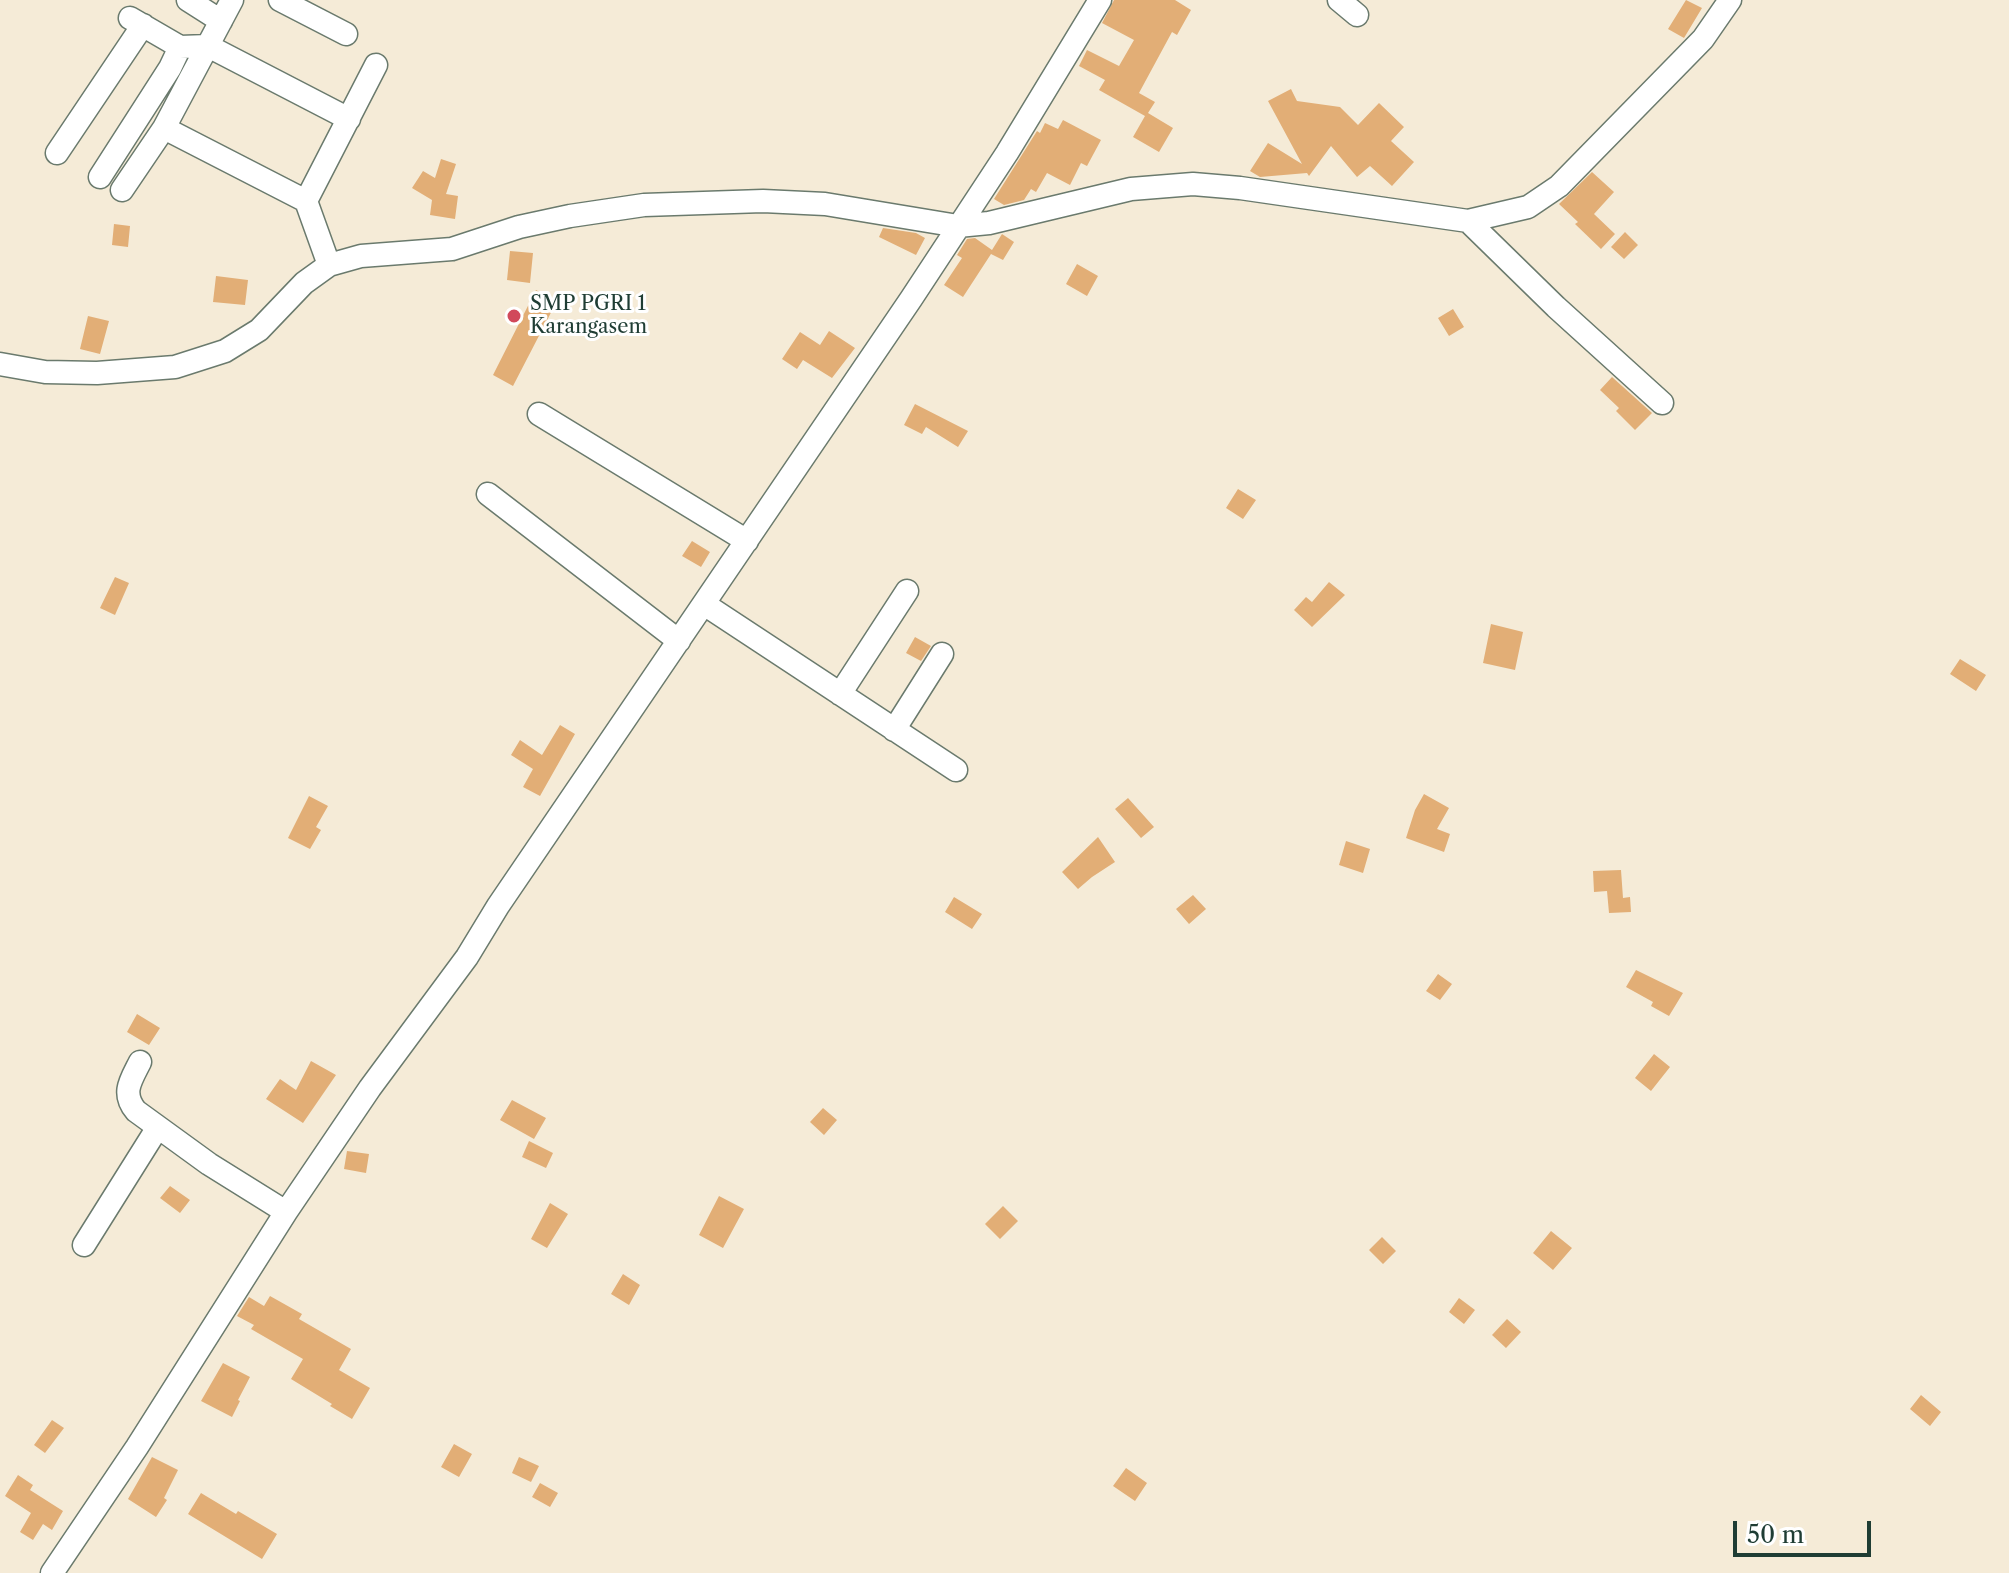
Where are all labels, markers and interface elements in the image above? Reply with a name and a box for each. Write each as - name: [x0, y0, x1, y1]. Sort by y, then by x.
- place label: SMP PGRI 1 Karangasem: [530, 292, 647, 339]
- marker: SMP PGRI 1 Karangasem: [505, 307, 523, 325]
- scale bar: [1737, 1505, 1875, 1555]
- text: 50 m: [1747, 1520, 1804, 1549]

